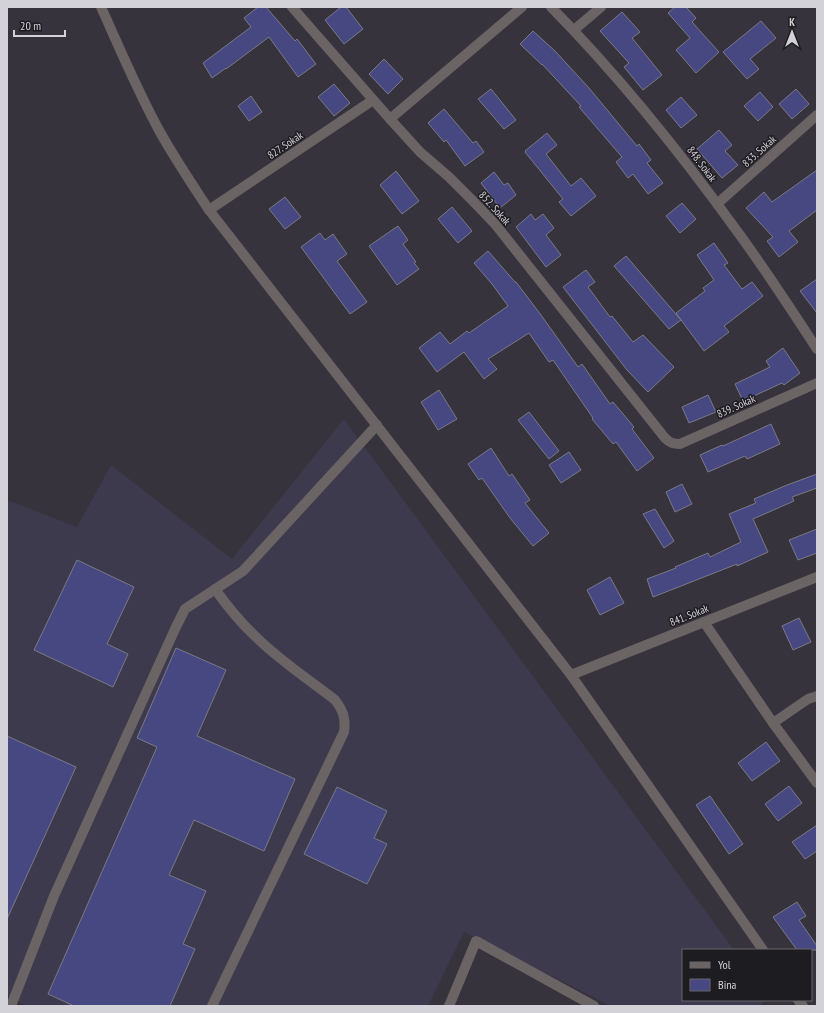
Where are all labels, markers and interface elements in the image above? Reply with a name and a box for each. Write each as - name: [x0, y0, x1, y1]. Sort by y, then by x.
- scale bar: [14, 12, 65, 38]
- north arrow: [772, 12, 812, 52]
- text: K: [789, 15, 795, 29]
- text: 20 m: [20, 18, 41, 33]
- street label: 827. Sokak: [265, 128, 306, 162]
- street label: 833. Sokak: [739, 132, 779, 170]
- street label: 848. Sokak: [684, 143, 720, 185]
- street label: 852. Sokak: [476, 188, 514, 228]
- street label: 839. Sokak: [715, 391, 758, 421]
- street label: 841. Sokak: [667, 601, 711, 629]
- legend: [682, 949, 812, 1001]
- text: Yol: [718, 957, 731, 972]
- text: Bina: [718, 977, 737, 992]

